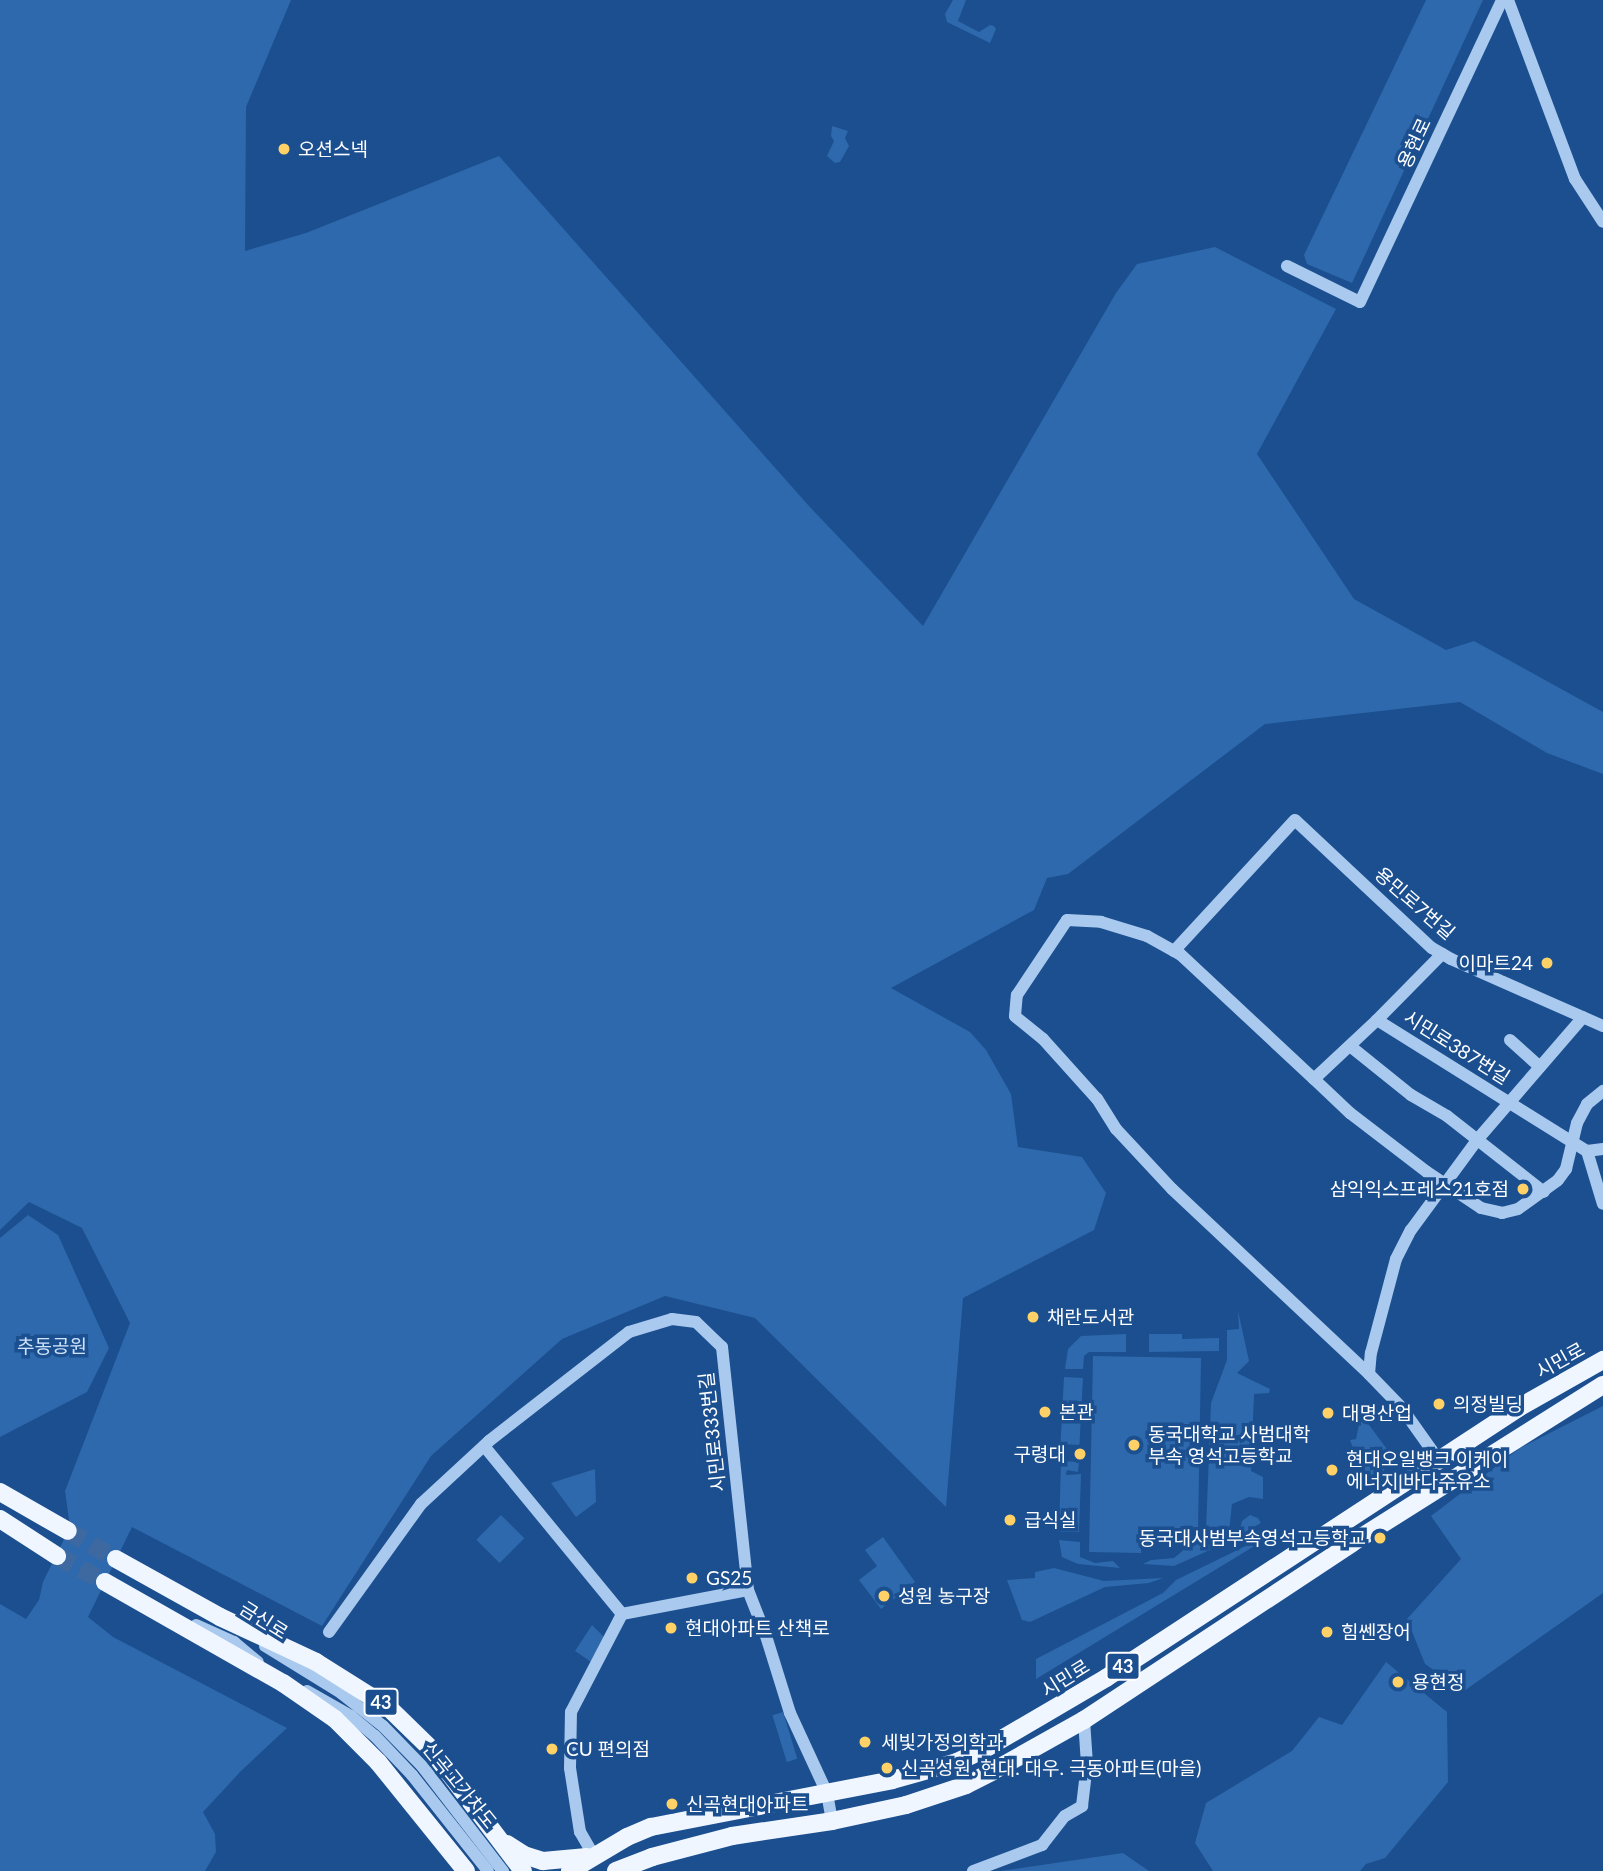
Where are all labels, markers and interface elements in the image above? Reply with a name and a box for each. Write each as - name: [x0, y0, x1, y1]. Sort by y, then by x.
- street label: 용현로: [1393, 114, 1435, 172]
- place label: 오션스넥: [298, 138, 368, 160]
- marker: 오션스넥: [276, 141, 292, 157]
- street label: 용민로7번길: [1370, 862, 1460, 944]
- place label: 이마트24: [1459, 952, 1533, 974]
- marker: 이마트24: [1539, 955, 1555, 971]
- street label: 시민로387번길: [1400, 1005, 1514, 1089]
- place label: 삼익익스프레스21호점: [1330, 1178, 1509, 1200]
- marker: 삼익익스프레스21호점: [1515, 1181, 1531, 1197]
- place label: 채란도서관: [1047, 1306, 1134, 1328]
- marker: 채란도서관: [1025, 1309, 1041, 1325]
- park label: 추동공원: [17, 1335, 87, 1357]
- street label: 시민로: [1532, 1337, 1588, 1383]
- street label: 시민로333번길: [694, 1371, 730, 1493]
- place label: 의정빌딩: [1453, 1393, 1523, 1415]
- marker: 의정빌딩: [1431, 1396, 1447, 1412]
- place label: 본관: [1059, 1401, 1094, 1423]
- place label: 대명산업: [1342, 1402, 1412, 1424]
- marker: 본관: [1037, 1404, 1053, 1420]
- marker: 대명산업: [1320, 1405, 1336, 1421]
- place label: 동국대학교 사범대학 부속 영석고등학교: [1148, 1423, 1310, 1467]
- marker: 동국대학교 사범대학 부속 영석고등학교: [1126, 1437, 1142, 1453]
- place label: 구령대: [1014, 1443, 1066, 1465]
- marker: 구령대: [1072, 1446, 1088, 1462]
- place label: 현대오일뱅크 이케이 에너지 바다주유소: [1346, 1448, 1508, 1492]
- marker: 현대오일뱅크 이케이 에너지 바다주유소: [1324, 1462, 1340, 1478]
- place label: 급식실: [1024, 1509, 1076, 1531]
- marker: 급식실: [1002, 1512, 1018, 1528]
- place label: 동국대사범부속영석고등학교: [1139, 1527, 1366, 1549]
- marker: 동국대사범부속영석고등학교: [1372, 1530, 1388, 1546]
- place label: GS25: [706, 1567, 752, 1589]
- marker: GS25: [684, 1570, 700, 1586]
- place label: 성원 농구장: [898, 1585, 990, 1607]
- marker: 성원 농구장: [876, 1588, 892, 1604]
- street label: 금신로: [236, 1596, 292, 1644]
- place label: 현대아파트 산책로: [685, 1617, 830, 1639]
- marker: 현대아파트 산책로: [663, 1620, 679, 1636]
- place label: 힘쎈장어: [1341, 1621, 1411, 1643]
- marker: 힘쎈장어: [1319, 1624, 1335, 1640]
- road number: 43: [1106, 1652, 1140, 1680]
- street label: 시민로: [1037, 1654, 1093, 1702]
- place label: 용현정: [1412, 1671, 1464, 1693]
- marker: 용현정: [1390, 1674, 1406, 1690]
- road number: 43: [364, 1688, 398, 1716]
- place label: 세빛가정의학과: [881, 1731, 1003, 1753]
- marker: 세빛가정의학과: [855, 1732, 875, 1752]
- street label: 신곡고가차도: [418, 1737, 502, 1833]
- place label: CU 편의점: [566, 1738, 650, 1760]
- marker: CU 편의점: [544, 1741, 560, 1757]
- place label: 신곡성원. 현대. 대우. 극동아파트(마을): [901, 1757, 1201, 1779]
- marker: 신곡성원. 현대. 대우. 극동아파트(마을): [879, 1760, 895, 1776]
- place label: 신곡현대아파트: [686, 1793, 808, 1815]
- marker: 신곡현대아파트: [664, 1796, 680, 1812]

